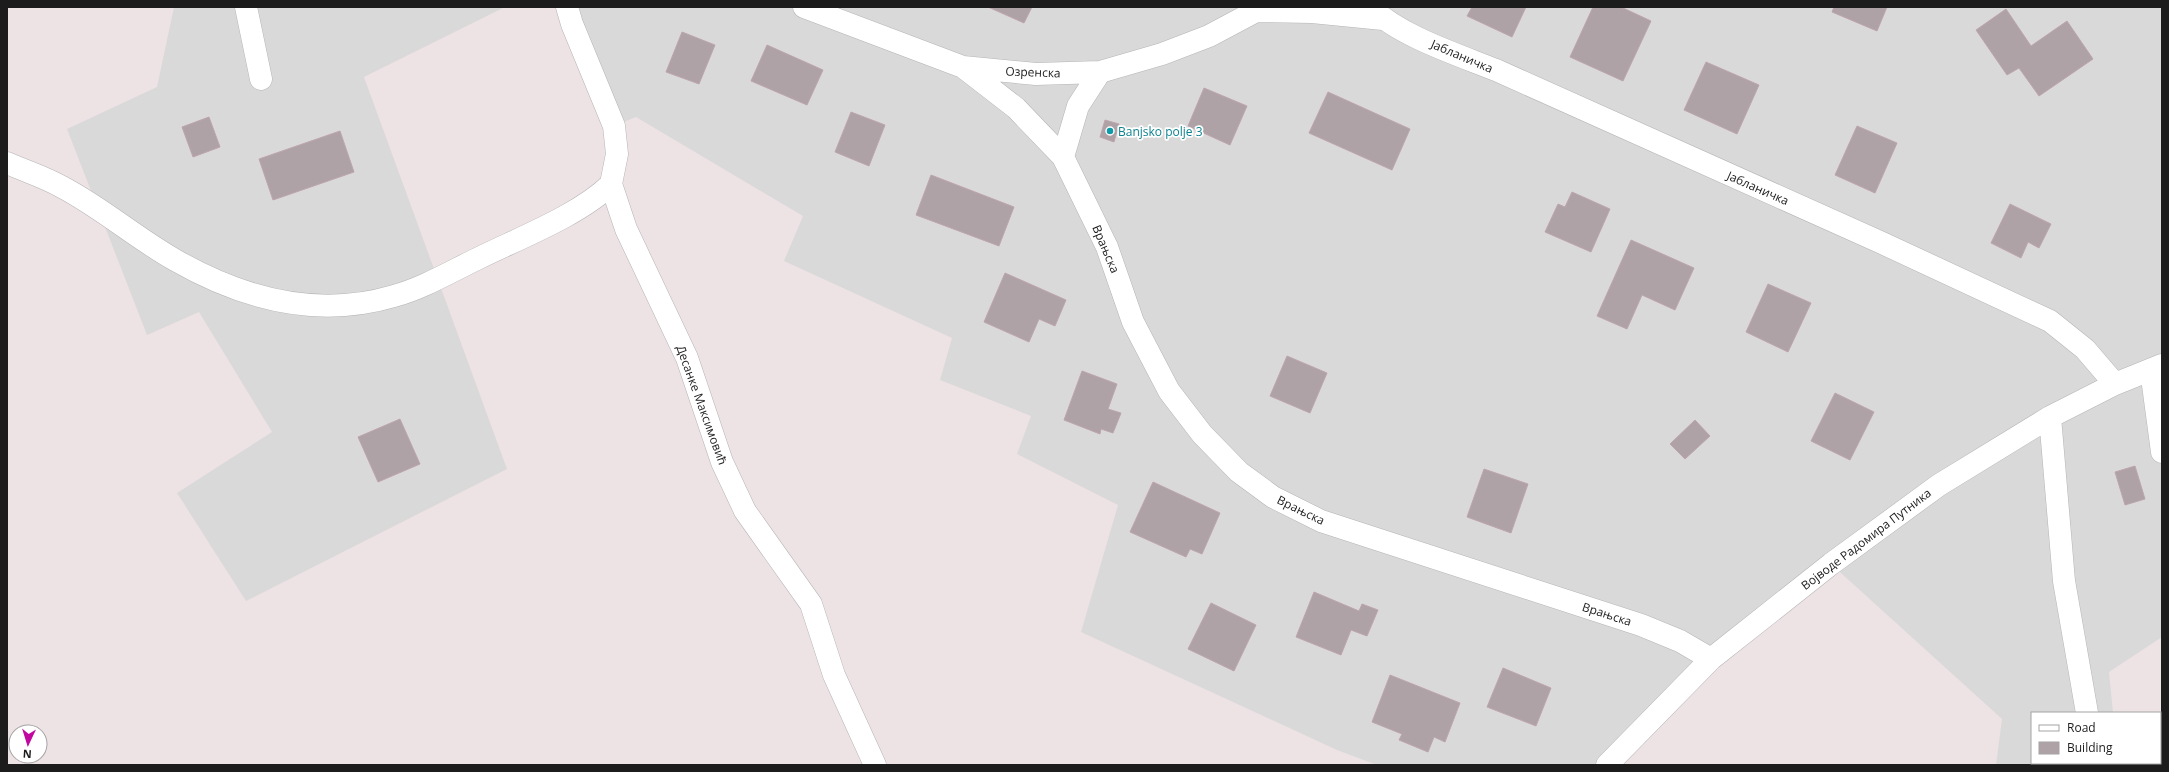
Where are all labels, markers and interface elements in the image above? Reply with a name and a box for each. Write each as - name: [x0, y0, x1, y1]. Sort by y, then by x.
- street label: Јабланичка: [1427, 35, 1496, 77]
- street label: Озренска: [1005, 63, 1061, 81]
- place label: Banjsko polje 3: [1118, 123, 1203, 140]
- marker: Banjsko polje 3: [1105, 126, 1115, 136]
- street label: Јабланичка: [1724, 166, 1792, 209]
- street label: Врањска: [1088, 222, 1124, 276]
- street label: Десанке Максимовић: [672, 343, 732, 467]
- street label: Војводе Радомира Путника: [1797, 484, 1935, 594]
- street label: Врањска: [1274, 491, 1328, 529]
- street label: Врањска: [1580, 598, 1634, 630]
- legend: [2031, 712, 2161, 764]
- text: Road: [2067, 719, 2096, 736]
- north arrow: [8, 724, 48, 764]
- text: Building: [2067, 739, 2113, 756]
- text: N: [22, 747, 32, 762]

